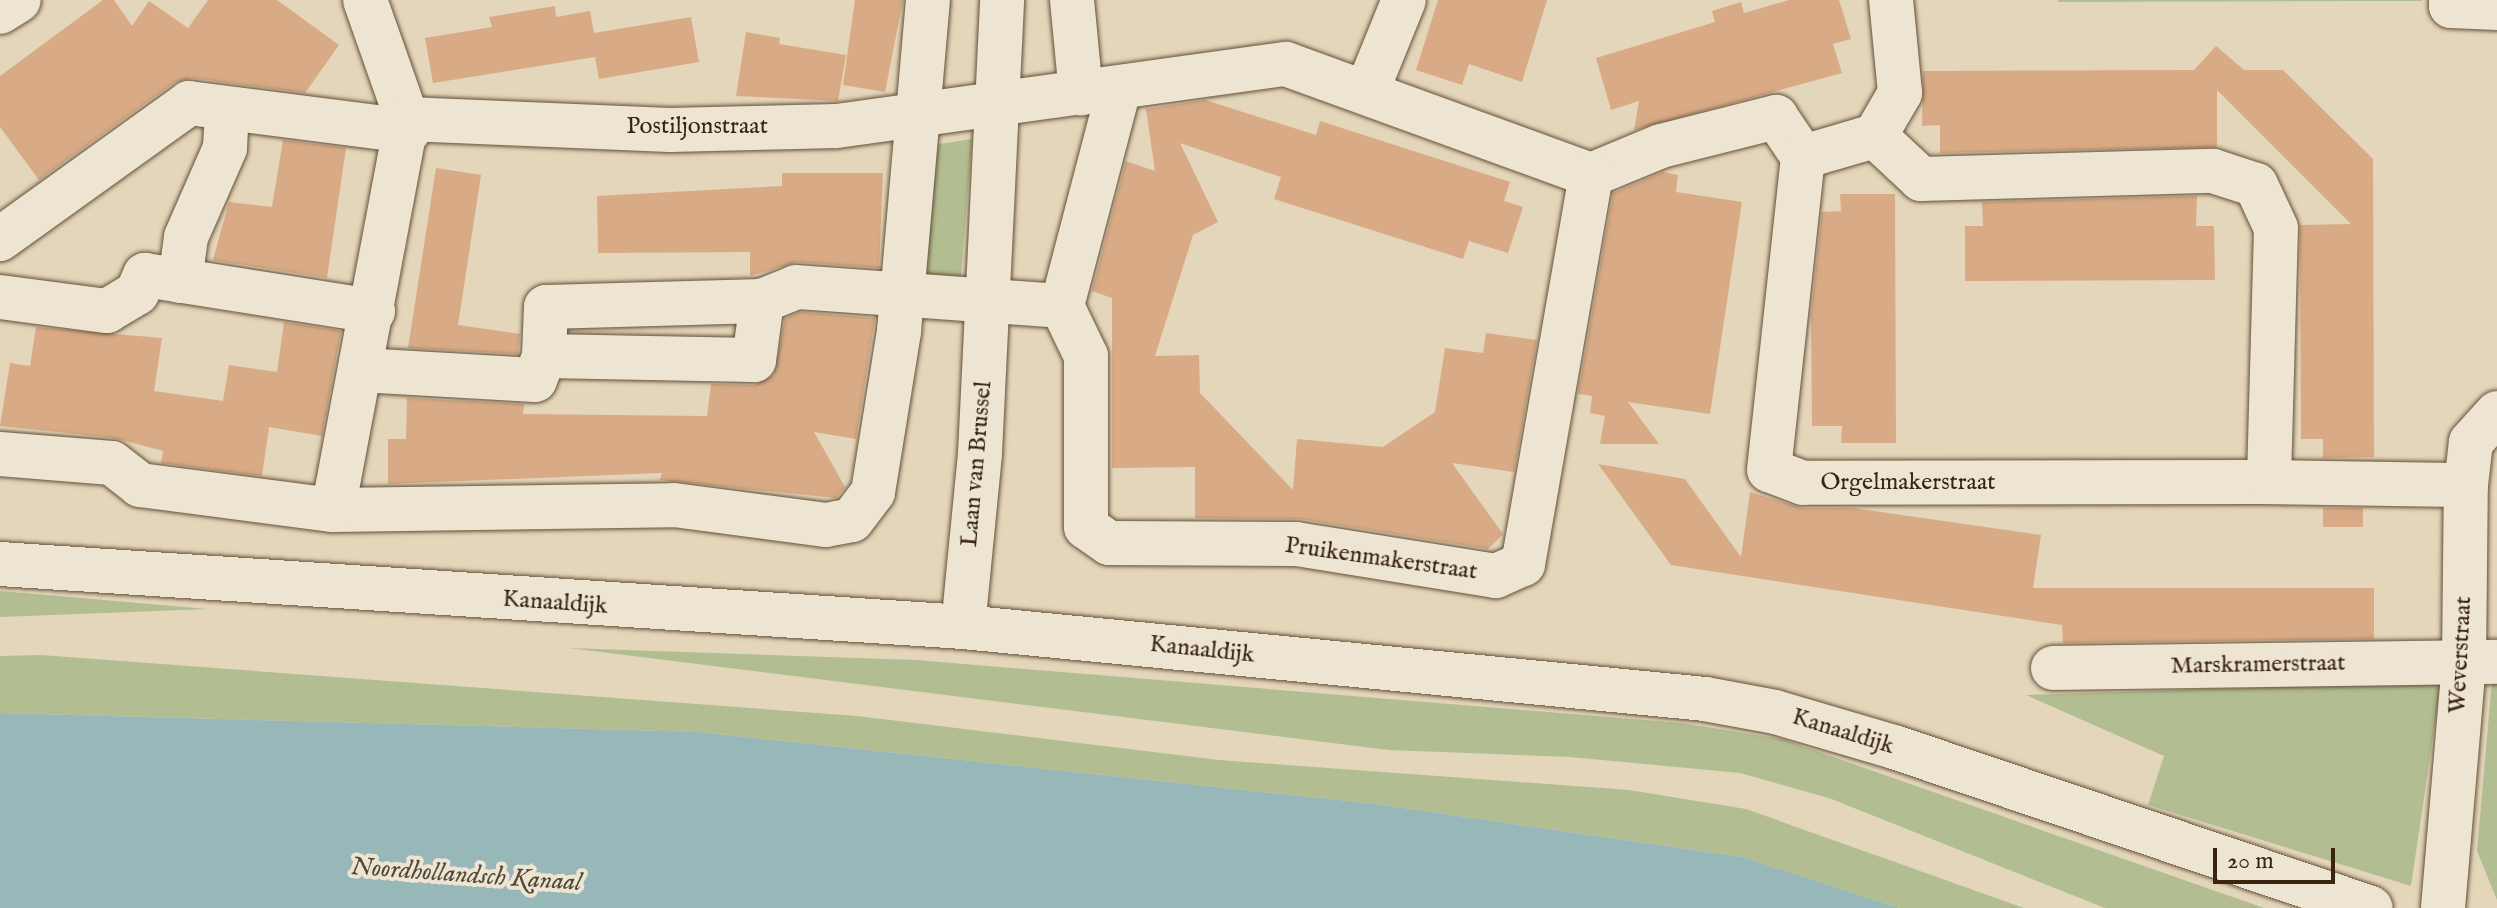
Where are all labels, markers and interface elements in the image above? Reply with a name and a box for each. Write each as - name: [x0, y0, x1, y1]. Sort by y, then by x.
- street label: Postiljonstraat: [626, 113, 768, 141]
- street label: Laan van Brussel: [955, 380, 999, 548]
- street label: Orgelmakerstraat: [1820, 469, 1996, 497]
- street label: Pruikenmakerstraat: [1283, 531, 1479, 587]
- street label: Kanaaldijk: [501, 585, 609, 621]
- street label: Weverstraat: [2444, 596, 2478, 714]
- street label: Kanaaldijk: [1148, 630, 1256, 670]
- street label: Marskramerstraat: [2170, 649, 2346, 681]
- street label: Kanaaldijk: [1788, 703, 1898, 761]
- scale bar: [2217, 832, 2339, 882]
- text: 20 m: [2227, 846, 2274, 877]
- water label: Noordhollandsch Kanaal: [350, 851, 582, 899]

